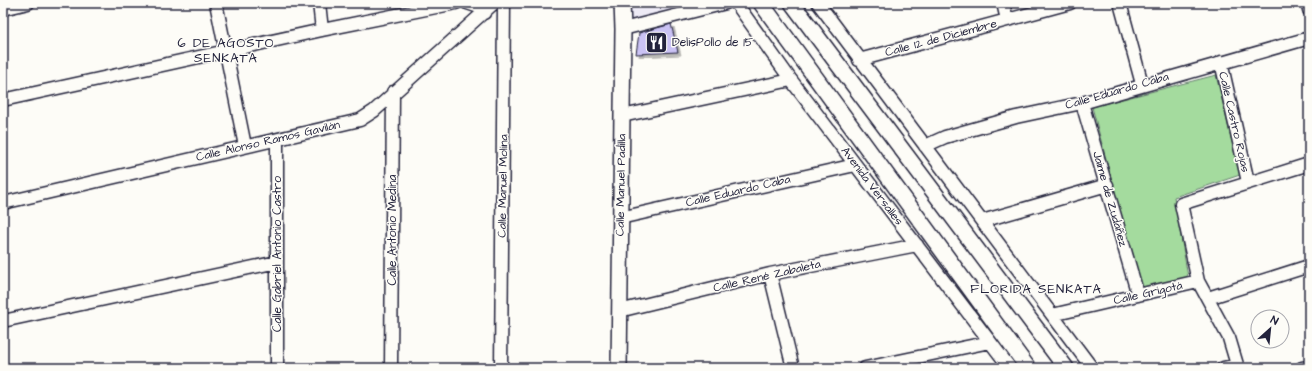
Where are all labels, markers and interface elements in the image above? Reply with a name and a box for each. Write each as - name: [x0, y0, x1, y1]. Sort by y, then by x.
- street label: Calle 12 de Diciembre: [883, 15, 999, 61]
- restaurant icon: DelisPollo de 15: [644, 29, 670, 55]
- district label: 6 DE AGOSTO SENKATA: [178, 34, 274, 67]
- place label: DelisPollo de 15: [672, 34, 754, 51]
- street label: Calle Eduardo Caba: [1063, 68, 1171, 114]
- street label: Calle Castro Rojas: [1214, 70, 1254, 174]
- street label: Calle Alonso Ramos Gavilán: [194, 116, 342, 166]
- street label: Calle Manuel Molina: [494, 134, 512, 238]
- street label: Calle Manuel Padilla: [612, 134, 630, 236]
- street label: Avenida Versalles: [837, 143, 907, 229]
- street label: Jaime de Zudáñez: [1088, 149, 1132, 249]
- street label: Calle Eduardo Caba: [684, 171, 792, 211]
- street label: Calle Antonio Medina: [384, 175, 401, 285]
- street label: Calle Gabriel Antonio Castro: [269, 176, 286, 332]
- street label: Calle René Zabaleta: [712, 255, 822, 297]
- street label: Calle Grigotá: [1112, 277, 1184, 310]
- district label: FLORIDA SENKATA: [970, 280, 1102, 298]
- north arrow: [1250, 309, 1290, 349]
- text: N: [1268, 312, 1281, 329]

